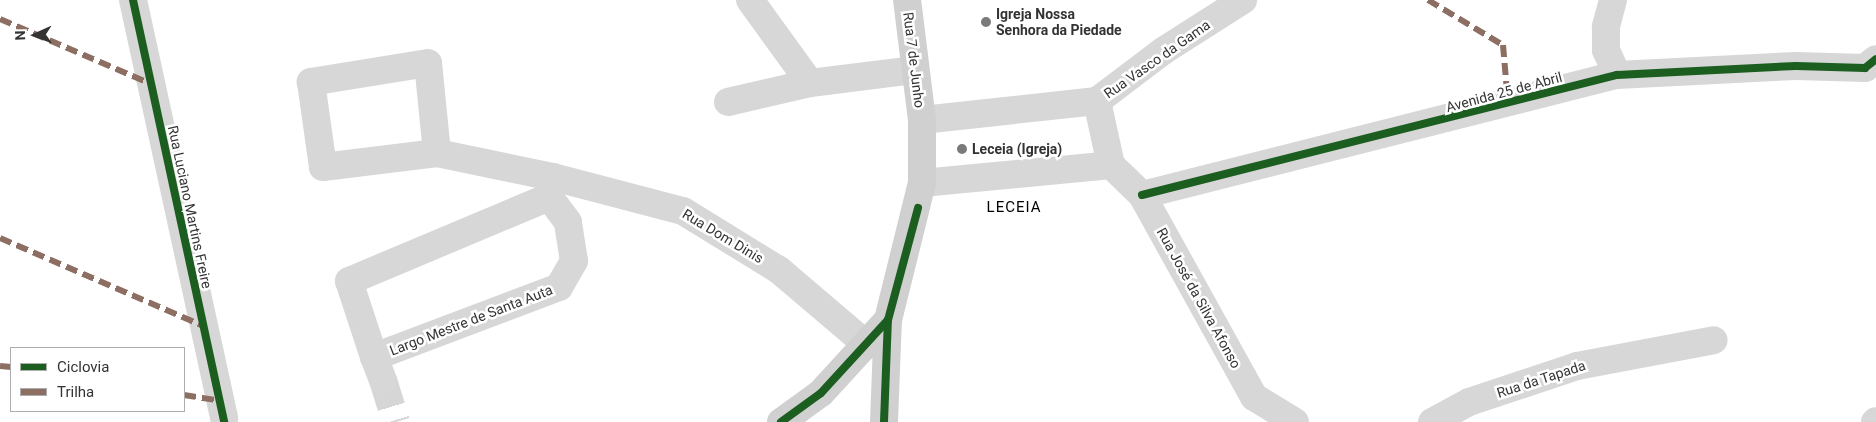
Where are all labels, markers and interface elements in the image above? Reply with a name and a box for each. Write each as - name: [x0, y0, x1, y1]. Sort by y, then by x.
- place label: Igreja Nossa Senhora da Piedade: [996, 6, 1122, 38]
- north arrow: [10, 10, 60, 60]
- street label: Rua 7 de Junho: [900, 11, 928, 109]
- marker: Igreja Nossa Senhora da Piedade: [980, 16, 992, 28]
- street label: Rua Vasco da Gama: [1101, 16, 1213, 102]
- text: N: [12, 30, 28, 41]
- street label: Avenida 25 de Abril: [1444, 68, 1564, 116]
- street label: Rua Luciano Martins Freire: [164, 124, 216, 290]
- place label: Leceia (Igreja): [972, 141, 1062, 157]
- marker: Leceia (Igreja): [956, 143, 968, 155]
- district label: LECEIA: [986, 199, 1042, 217]
- street label: Rua Dom Dinis: [680, 205, 766, 267]
- street label: Rua José da Silva Afonso: [1153, 225, 1245, 371]
- street label: Largo Mestre de Santa Auta: [387, 281, 555, 359]
- legend: [10, 347, 185, 412]
- street label: Rua da Tapada: [1494, 357, 1588, 401]
- text: Ciclovia: [57, 358, 109, 376]
- text: Trilha: [57, 383, 94, 401]

